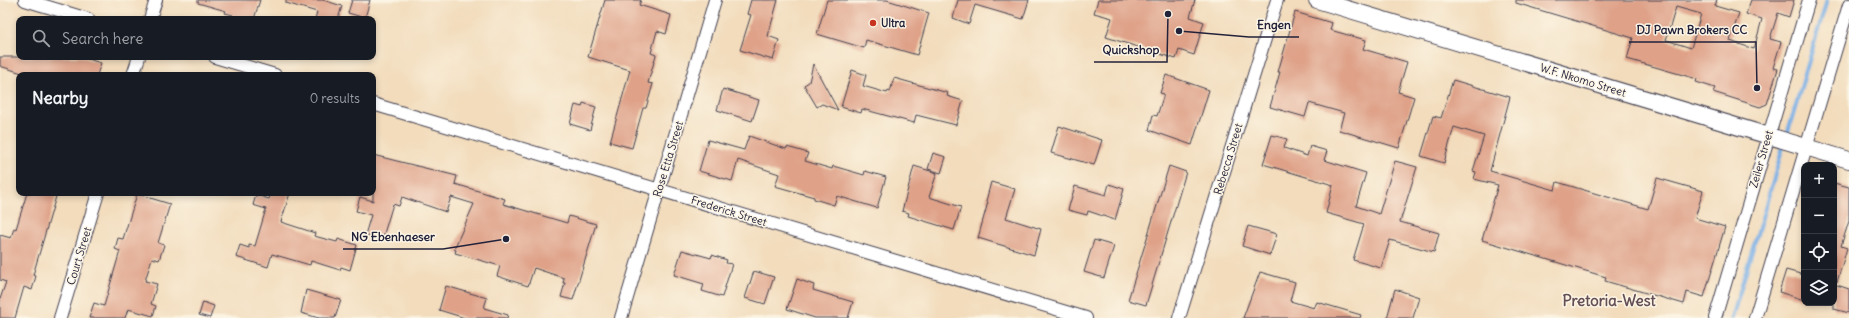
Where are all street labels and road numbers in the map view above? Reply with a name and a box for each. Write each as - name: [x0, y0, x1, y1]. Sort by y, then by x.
- street label: W.F. Nkomo Street: [1538, 60, 1628, 100]
- street label: Rose Etta Street: [650, 119, 686, 199]
- street label: Rebecca Street: [1210, 121, 1246, 196]
- street label: Zeiler Street: [1746, 128, 1776, 189]
- street label: Frederick Street: [689, 193, 769, 229]
- street label: Court Street: [64, 225, 95, 287]

